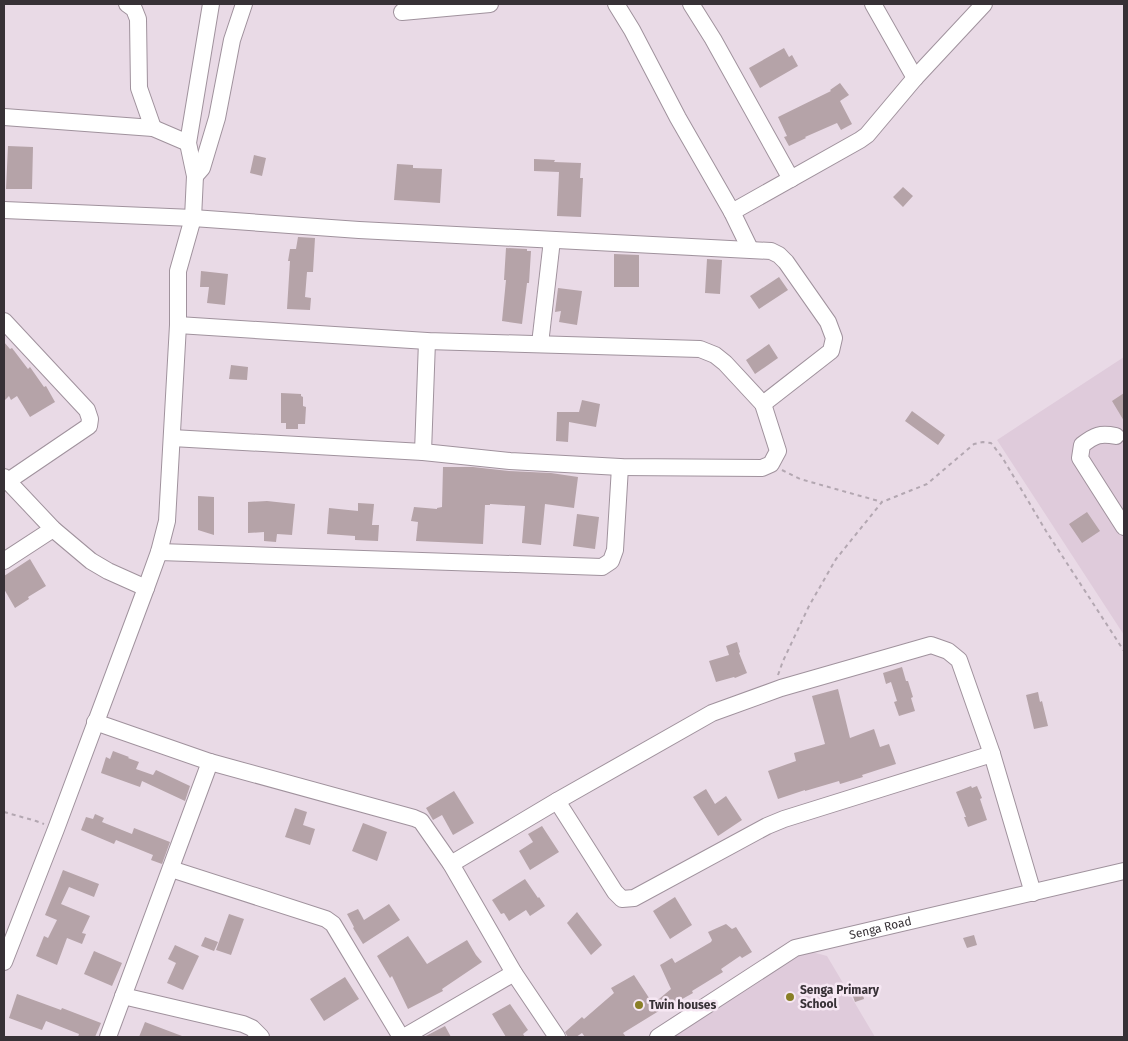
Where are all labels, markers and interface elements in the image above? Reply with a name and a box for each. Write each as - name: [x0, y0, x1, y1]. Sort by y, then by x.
- street label: Senga Road: [848, 914, 913, 942]
- place label: Senga Primary School: [800, 983, 880, 1011]
- marker: Senga Primary School: [784, 991, 796, 1003]
- place label: Twin houses: [649, 998, 716, 1012]
- marker: Twin houses: [633, 999, 645, 1011]

